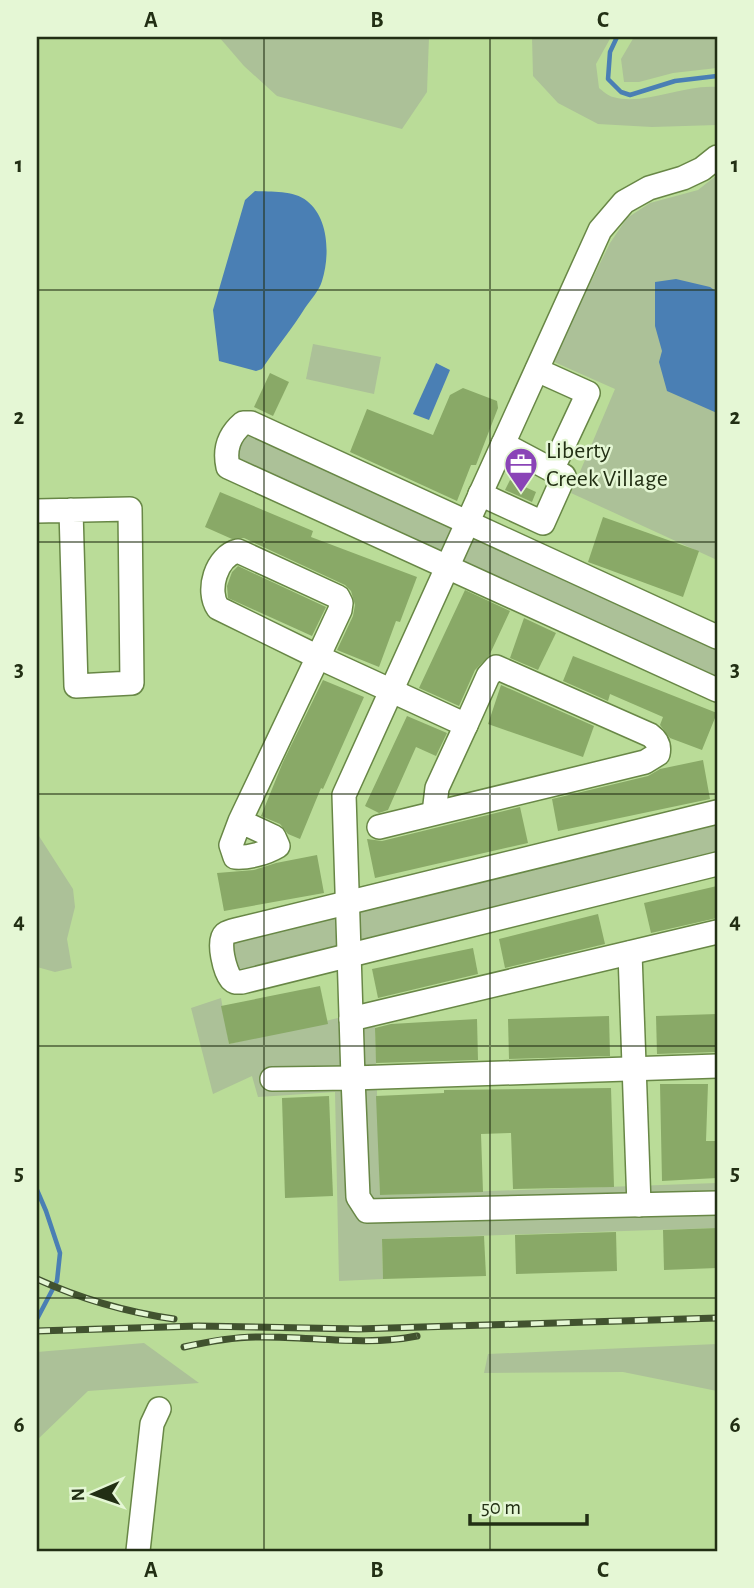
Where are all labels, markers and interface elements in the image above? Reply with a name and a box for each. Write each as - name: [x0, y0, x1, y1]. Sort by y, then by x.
- text: A: [144, 9, 158, 32]
- text: B: [370, 9, 384, 32]
- text: C: [597, 9, 609, 32]
- text: 1: [15, 154, 23, 177]
- text: 1: [731, 154, 739, 177]
- text: 2: [14, 406, 25, 429]
- text: 2: [730, 406, 741, 429]
- place label: Liberty Creek Village: [546, 439, 668, 491]
- office icon: Liberty Creek Village: [502, 445, 540, 494]
- text: 3: [14, 658, 24, 681]
- text: 3: [730, 658, 740, 681]
- text: 4: [13, 910, 25, 933]
- text: 4: [729, 910, 741, 933]
- text: 5: [14, 1162, 24, 1185]
- text: 5: [730, 1162, 740, 1185]
- text: 6: [13, 1414, 25, 1437]
- text: 6: [729, 1414, 741, 1437]
- north arrow: [60, 1458, 130, 1528]
- scale bar: [470, 1483, 588, 1527]
- text: N: [69, 1488, 88, 1501]
- text: 50 m: [481, 1497, 521, 1518]
- text: A: [144, 1559, 158, 1582]
- text: B: [370, 1559, 384, 1582]
- text: C: [597, 1559, 609, 1582]

